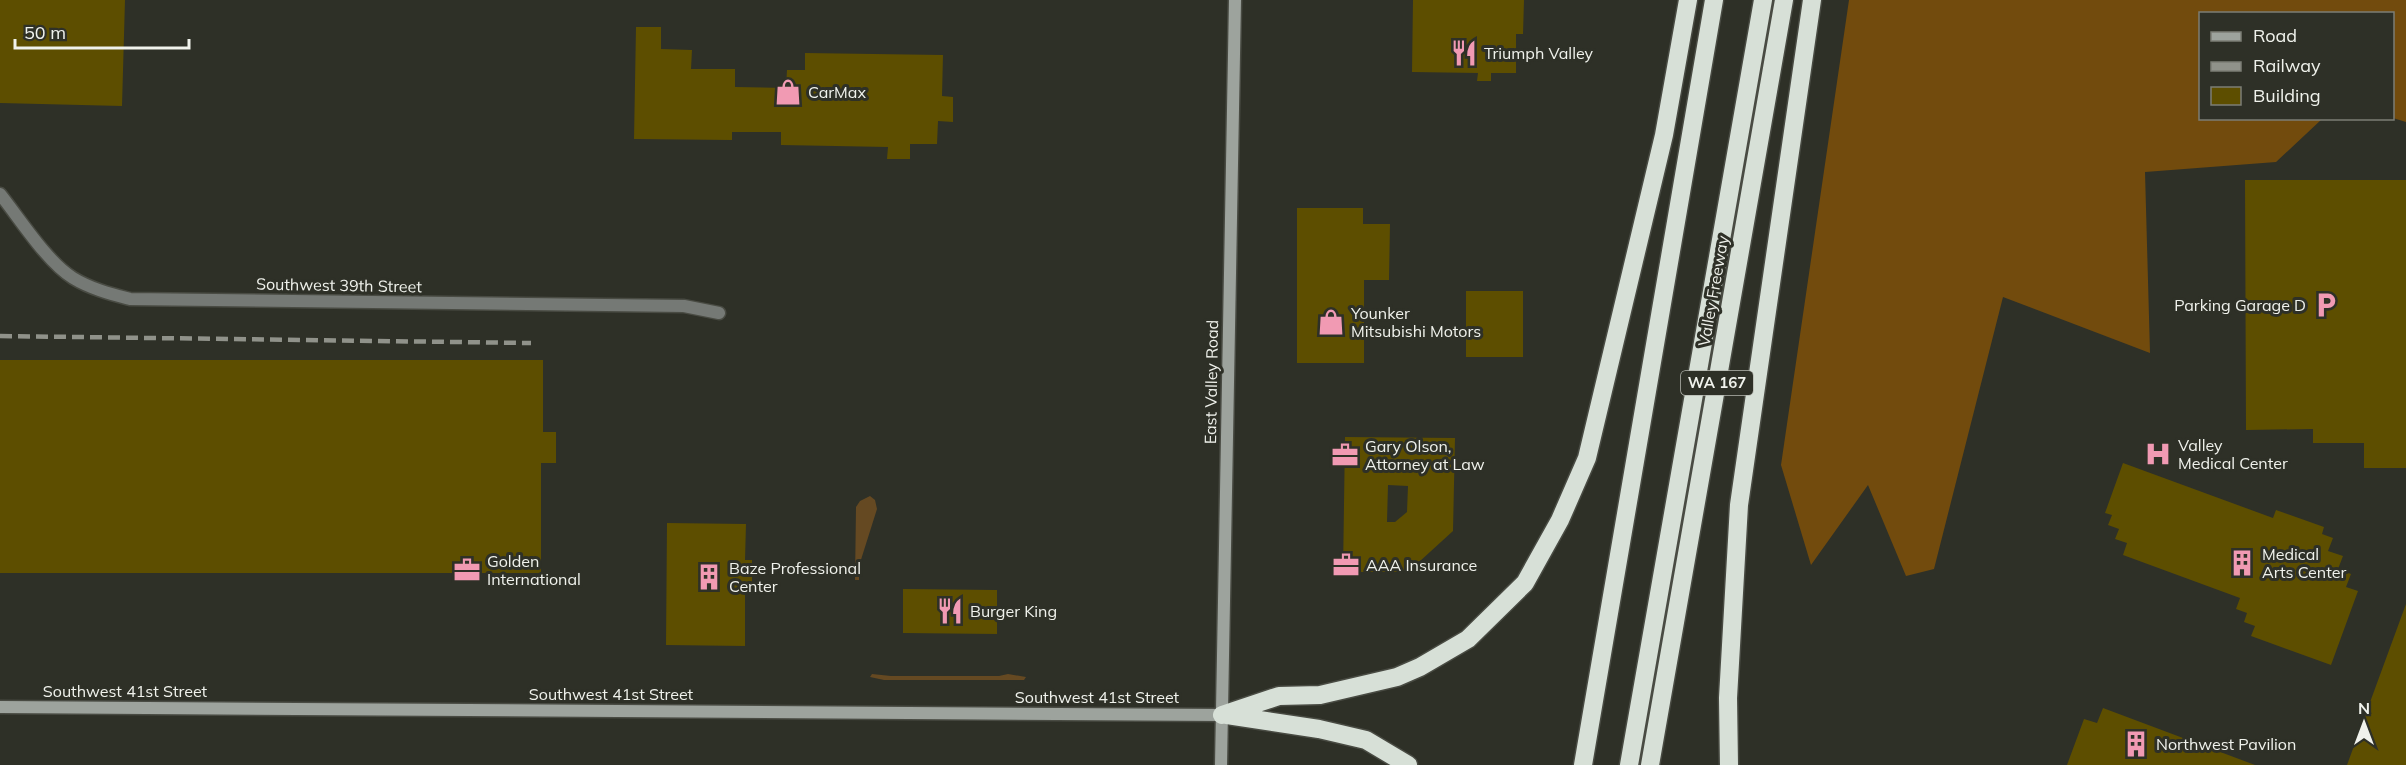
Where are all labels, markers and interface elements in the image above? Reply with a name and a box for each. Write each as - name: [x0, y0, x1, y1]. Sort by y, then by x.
- scale bar: [15, 12, 189, 50]
- legend: [2199, 12, 2394, 120]
- text: 50 m: [24, 21, 66, 44]
- text: Road: [2253, 24, 2297, 47]
- restaurant icon: Triumph Valley: [1449, 38, 1479, 68]
- place label: Triumph Valley: [1484, 43, 1594, 63]
- text: Railway: [2253, 54, 2321, 77]
- shop icon: CarMax: [773, 77, 803, 107]
- place label: CarMax: [808, 82, 866, 102]
- text: Building: [2253, 84, 2321, 107]
- street label: Valley Freeway: [1693, 233, 1733, 348]
- street label: Southwest 39th Street: [256, 274, 423, 296]
- parking icon: Parking Garage D: [2311, 290, 2341, 320]
- place label: Parking Garage D: [2174, 295, 2306, 315]
- place label: Younker Mitsubishi Motors: [1350, 303, 1481, 341]
- shop icon: Younker Mitsubishi Motors: [1316, 307, 1346, 337]
- street label: East Valley Road: [1200, 320, 1222, 444]
- road number: WA 167: [1681, 371, 1753, 395]
- place label: Valley Medical Center: [2178, 435, 2288, 473]
- place label: Gary Olson, Attorney at Law: [1365, 436, 1485, 474]
- hospital icon: Valley Medical Center: [2143, 439, 2173, 469]
- office icon: Gary Olson, Attorney at Law: [1330, 440, 1360, 470]
- place label: Medical Arts Center: [2262, 544, 2346, 582]
- building icon: Medical Arts Center: [2227, 548, 2257, 578]
- office icon: AAA Insurance: [1331, 550, 1361, 580]
- place label: Golden International: [487, 551, 581, 589]
- office icon: Golden International: [452, 555, 482, 585]
- place label: AAA Insurance: [1366, 555, 1477, 575]
- place label: Baze Professional Center: [729, 558, 861, 596]
- building icon: Baze Professional Center: [694, 562, 724, 592]
- restaurant icon: Burger King: [935, 596, 965, 626]
- place label: Burger King: [970, 601, 1057, 621]
- street label: Southwest 41st Street: [43, 681, 208, 701]
- street label: Southwest 41st Street: [529, 684, 694, 704]
- street label: Southwest 41st Street: [1015, 687, 1180, 707]
- north arrow: [2334, 693, 2394, 753]
- text: N: [2358, 698, 2370, 718]
- building icon: Northwest Pavilion: [2121, 729, 2151, 759]
- place label: Northwest Pavilion: [2156, 734, 2296, 754]

